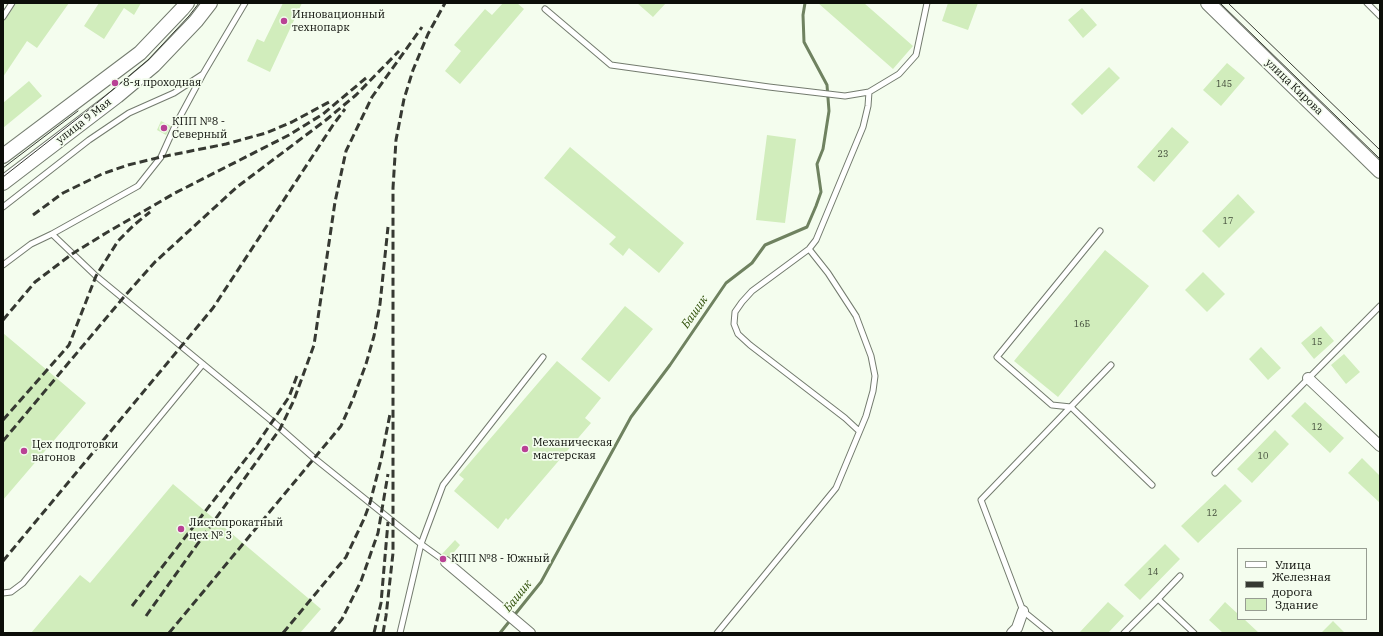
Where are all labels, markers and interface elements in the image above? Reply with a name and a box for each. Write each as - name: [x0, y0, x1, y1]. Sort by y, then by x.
- place label: Инновационный технопарк: [292, 8, 385, 34]
- marker: Инновационный технопарк: [279, 16, 289, 26]
- street label: улица Кирова: [1262, 56, 1326, 118]
- place label: 8-я проходная: [123, 76, 201, 90]
- marker: 8-я проходная: [110, 78, 120, 88]
- house number: 145: [1216, 79, 1232, 89]
- street label: улица 9 Мая: [54, 95, 114, 147]
- place label: КПП №8 - Северный: [172, 115, 227, 141]
- marker: КПП №8 - Северный: [159, 123, 169, 133]
- house number: 23: [1158, 149, 1168, 159]
- house number: 17: [1223, 216, 1233, 226]
- water label: Башик: [679, 293, 711, 331]
- house number: 16Б: [1074, 319, 1090, 329]
- house number: 15: [1312, 337, 1322, 347]
- house number: 12: [1312, 422, 1322, 432]
- place label: Механическая мастерская: [533, 436, 612, 462]
- place label: Цех подготовки вагонов: [32, 438, 118, 464]
- marker: Механическая мастерская: [520, 444, 530, 454]
- marker: Цех подготовки вагонов: [19, 446, 29, 456]
- house number: 10: [1258, 451, 1268, 461]
- house number: 12: [1207, 508, 1217, 518]
- place label: Листопрокатный цех № 3: [189, 516, 283, 542]
- marker: Листопрокатный цех № 3: [176, 524, 186, 534]
- legend: [1237, 548, 1367, 620]
- place label: КПП №8 - Южный: [451, 552, 550, 566]
- marker: КПП №8 - Южный: [438, 554, 448, 564]
- text: Улица: [1275, 557, 1311, 572]
- house number: 14: [1148, 567, 1158, 577]
- text: Железная дорога: [1272, 569, 1331, 599]
- water label: Башик: [501, 577, 535, 615]
- text: Здание: [1275, 597, 1318, 612]

